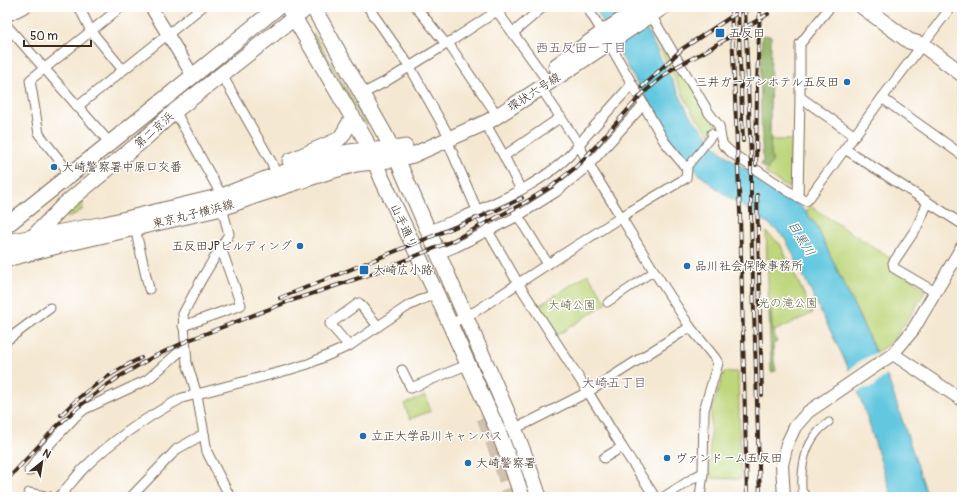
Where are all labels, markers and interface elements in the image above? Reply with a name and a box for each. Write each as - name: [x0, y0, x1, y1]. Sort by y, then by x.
- scale bar: [24, 22, 91, 48]
- place label: 五反田: [729, 26, 765, 41]
- marker: 五反田: [714, 27, 726, 39]
- text: 50 m: [30, 29, 58, 44]
- district label: 西五反田一丁目: [535, 40, 627, 56]
- street label: 環状六号線: [505, 70, 564, 115]
- place label: 三井ガーデンホテル五反田: [695, 75, 839, 90]
- marker: 三井ガーデンホテル五反田: [842, 77, 852, 87]
- street label: 第二京浜: [131, 109, 177, 152]
- place label: 大崎警察署中原口交番: [62, 160, 182, 175]
- marker: 大崎警察署中原口交番: [49, 162, 59, 172]
- street label: 東京丸子横浜線: [151, 197, 236, 232]
- street label: 山手通り: [387, 201, 420, 251]
- water label: 目黒川: [784, 218, 818, 259]
- place label: 五反田JPビルディング: [172, 239, 292, 254]
- marker: 五反田JPビルディング: [295, 241, 305, 251]
- place label: 品川社会保険事務所: [695, 259, 803, 274]
- marker: 品川社会保険事務所: [682, 261, 692, 271]
- place label: 大崎広小路: [373, 263, 433, 278]
- marker: 大崎広小路: [358, 264, 370, 276]
- park label: 光の滝公園: [758, 296, 818, 311]
- park label: 大崎公園: [548, 298, 596, 313]
- district label: 大崎五丁目: [581, 375, 647, 391]
- place label: 立正大学品川キャンパス: [371, 429, 503, 444]
- marker: 立正大学品川キャンパス: [358, 431, 368, 441]
- north arrow: [22, 442, 62, 482]
- text: N: [40, 446, 54, 462]
- place label: ヴァンドーム五反田: [675, 451, 783, 466]
- marker: ヴァンドーム五反田: [662, 453, 672, 463]
- place label: 大崎警察署: [476, 456, 536, 471]
- marker: 大崎警察署: [463, 458, 473, 468]

